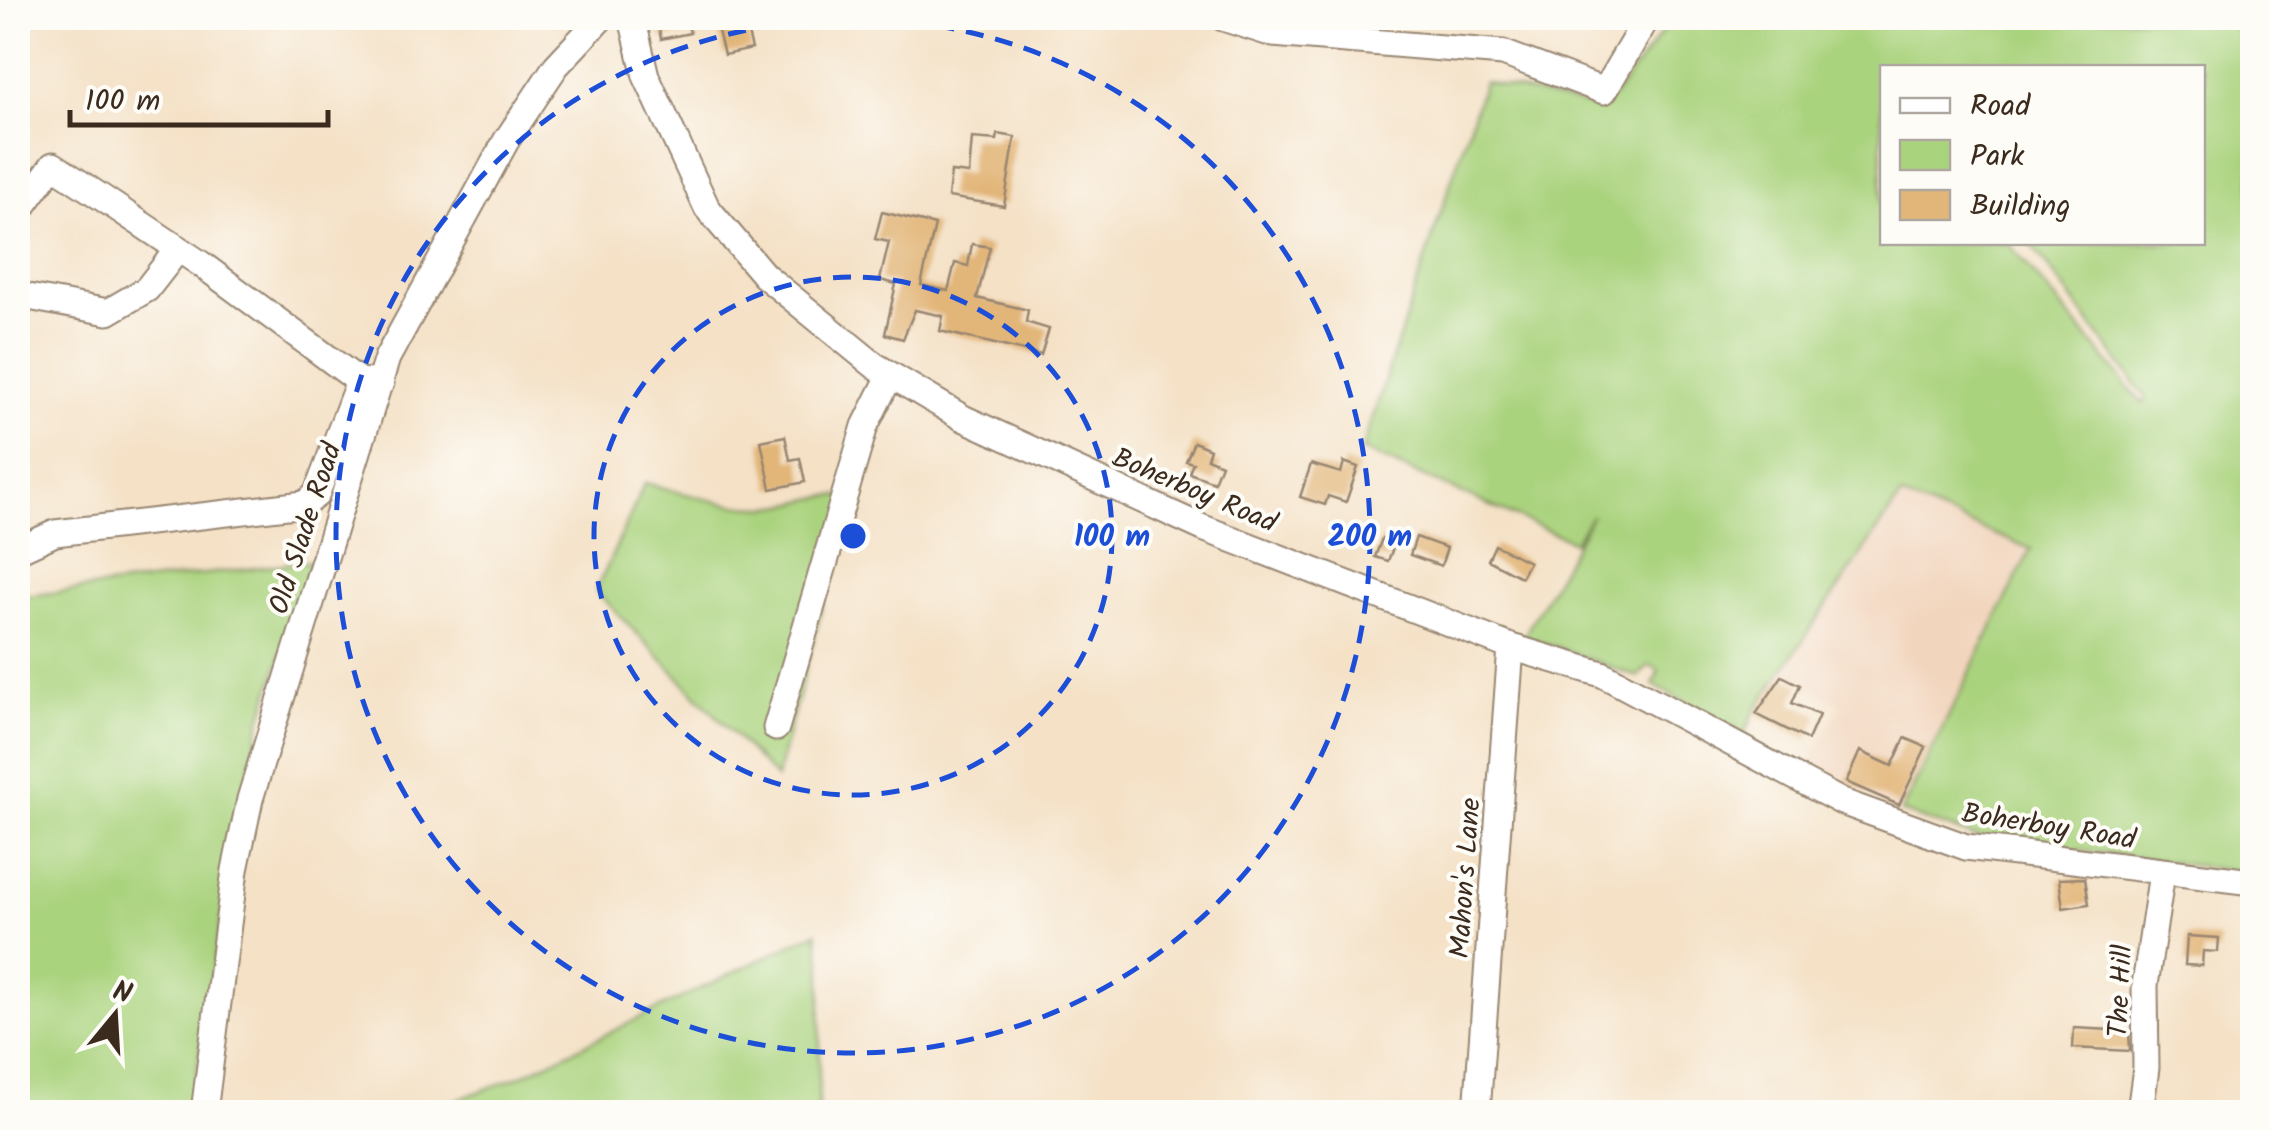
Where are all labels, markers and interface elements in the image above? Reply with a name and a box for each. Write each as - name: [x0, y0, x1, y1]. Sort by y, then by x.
- scale bar: [70, 65, 328, 127]
- legend: [1880, 65, 2205, 245]
- text: 100 m: [85, 78, 160, 126]
- text: Road: [1970, 83, 2031, 131]
- text: Park: [1970, 133, 2025, 181]
- text: Building: [1970, 183, 2070, 231]
- street label: Old Slade Road: [257, 436, 356, 620]
- street label: Boherboy Road: [1105, 436, 1284, 547]
- text: 100 m: [1074, 514, 1150, 562]
- text: 200 m: [1328, 514, 1412, 562]
- centre of rings: [835, 518, 871, 554]
- street label: Boherboy Road: [1959, 792, 2140, 864]
- street label: Mahon's Lane: [1438, 796, 1495, 960]
- street label: The Hill: [2097, 943, 2146, 1039]
- north arrow: [65, 965, 165, 1065]
- text: N: [107, 969, 138, 1018]

